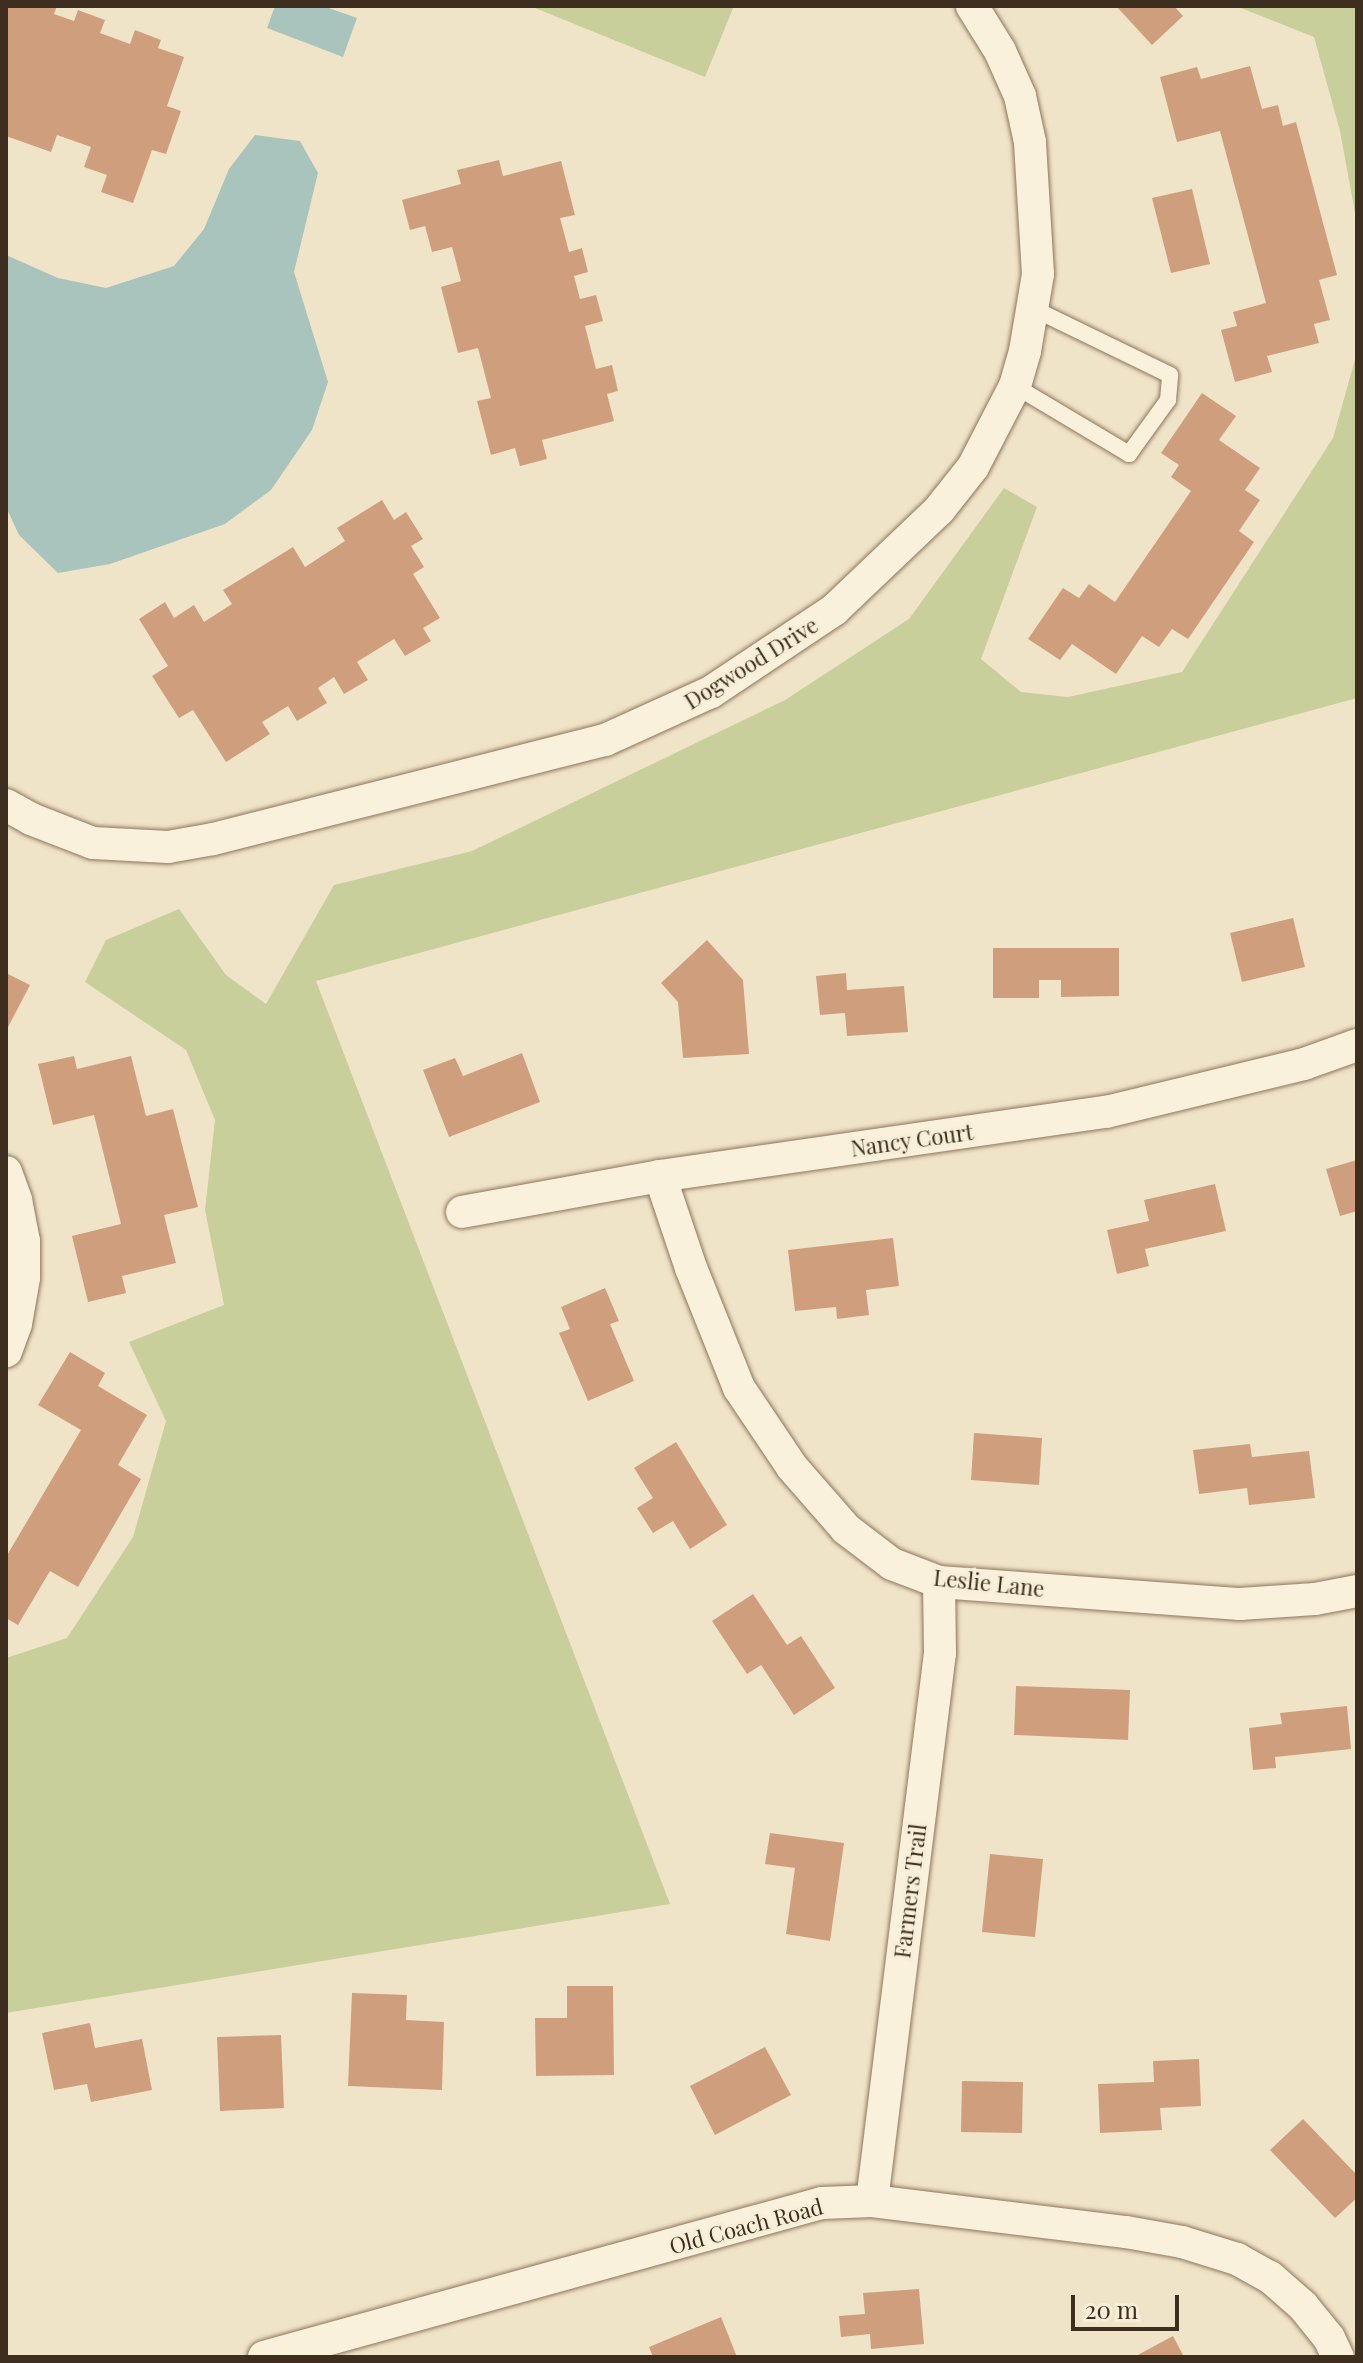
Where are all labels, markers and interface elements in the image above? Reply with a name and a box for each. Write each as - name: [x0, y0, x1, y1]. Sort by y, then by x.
- street label: Dogwood Drive: [679, 611, 823, 715]
- street label: Nancy Court: [849, 1118, 975, 1162]
- street label: Leslie Lane: [932, 1564, 1046, 1602]
- street label: Farmers Trail: [889, 1822, 931, 1960]
- street label: Old Coach Road: [666, 2193, 826, 2259]
- scale bar: [1075, 2279, 1183, 2329]
- text: 20 m: [1085, 2293, 1138, 2325]

